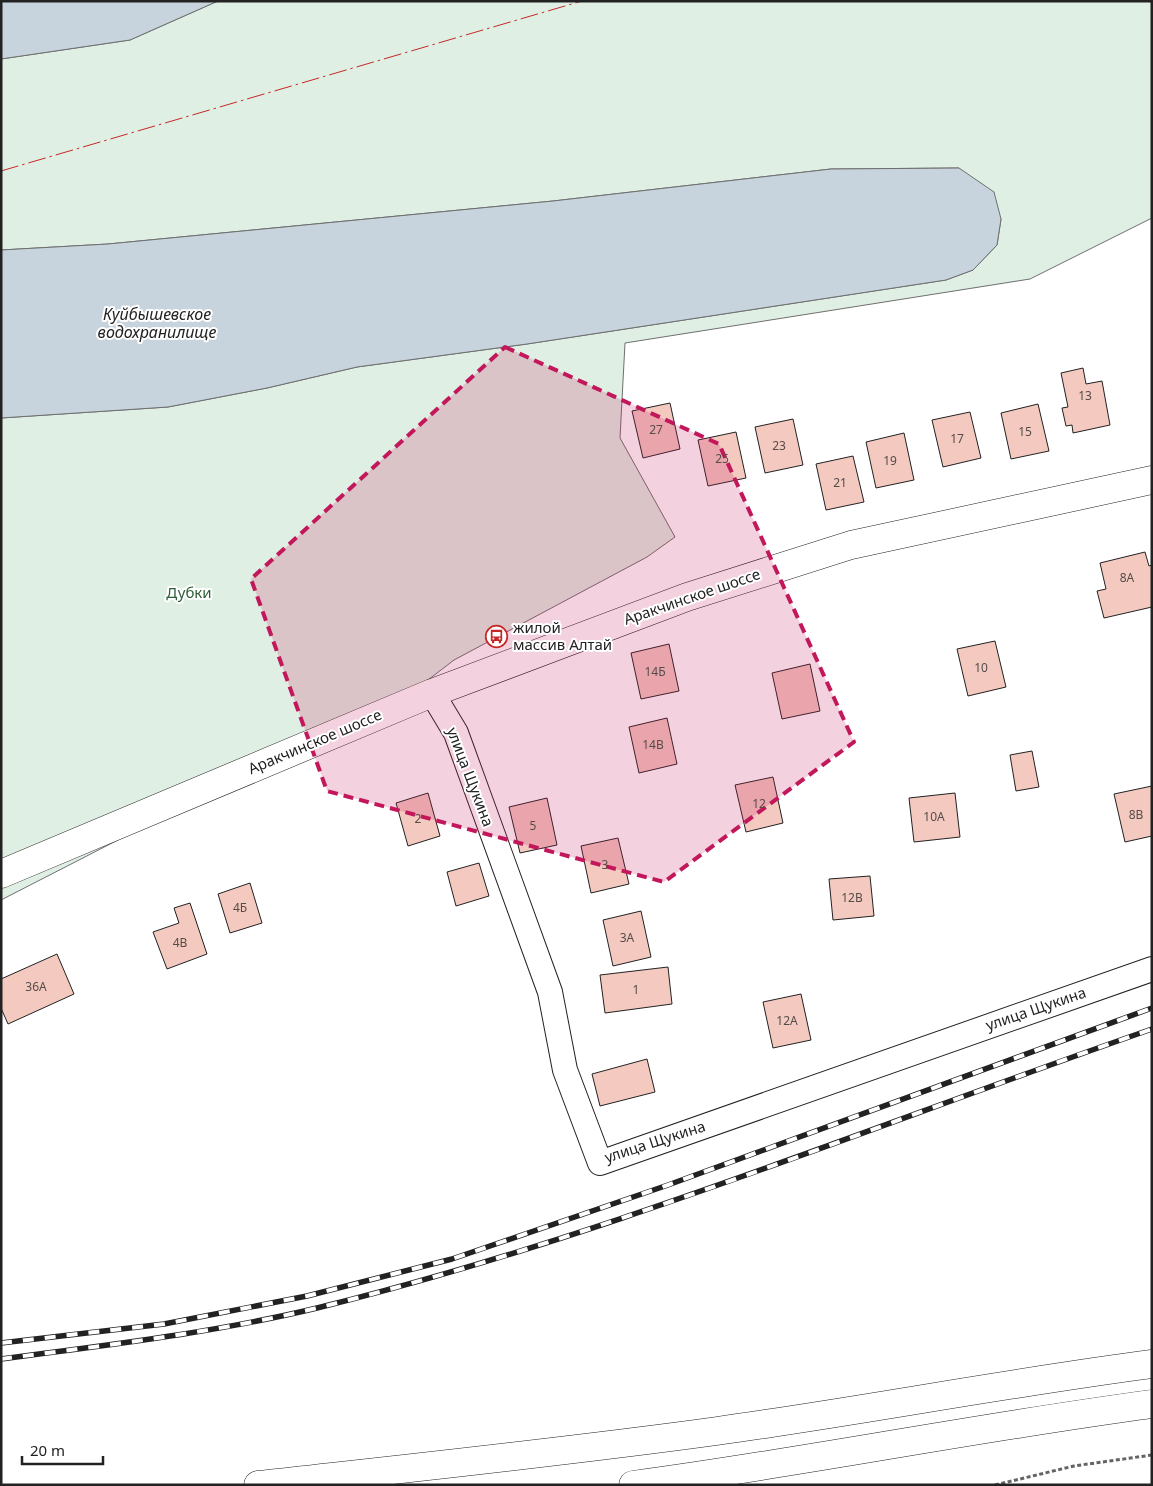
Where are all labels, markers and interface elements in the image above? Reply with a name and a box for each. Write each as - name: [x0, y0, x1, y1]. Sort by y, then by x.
- water label: Куйбышевское водохранилище: [98, 303, 217, 343]
- house number: 13: [1078, 387, 1092, 404]
- house number: 27: [649, 421, 663, 438]
- house number: 15: [1018, 423, 1032, 440]
- house number: 17: [950, 430, 964, 447]
- house number: 23: [772, 437, 786, 454]
- house number: 25: [715, 450, 729, 467]
- house number: 19: [883, 452, 897, 469]
- house number: 21: [833, 474, 847, 491]
- street label: Аракчинское шоссе: [621, 563, 763, 629]
- house number: 8А: [1120, 569, 1135, 586]
- park label: Дубки: [166, 582, 212, 602]
- place label: жилой массив Алтай: [513, 617, 612, 654]
- bus stop icon: жилой массив Алтай: [485, 625, 509, 649]
- house number: 10: [974, 659, 988, 676]
- house number: 14Б: [644, 663, 666, 680]
- street label: Аракчинское шоссе: [245, 704, 384, 778]
- street label: улица Щукина: [443, 724, 499, 829]
- house number: 14В: [642, 736, 664, 753]
- house number: 12: [752, 795, 766, 812]
- house number: 8В: [1129, 806, 1144, 823]
- house number: 10А: [923, 808, 945, 825]
- house number: 2: [415, 810, 422, 827]
- house number: 5: [530, 817, 537, 834]
- house number: 3: [602, 856, 609, 873]
- house number: 12В: [841, 889, 863, 906]
- house number: 4Б: [233, 899, 247, 916]
- house number: 3А: [620, 929, 635, 946]
- house number: 4В: [173, 934, 188, 951]
- house number: 36А: [25, 978, 47, 995]
- house number: 1: [633, 981, 639, 998]
- street label: улица Щукина: [983, 982, 1088, 1035]
- house number: 12А: [776, 1012, 798, 1029]
- street label: улица Щукина: [602, 1115, 708, 1167]
- scale bar: [22, 1434, 104, 1466]
- text: 20 m: [30, 1440, 65, 1460]

